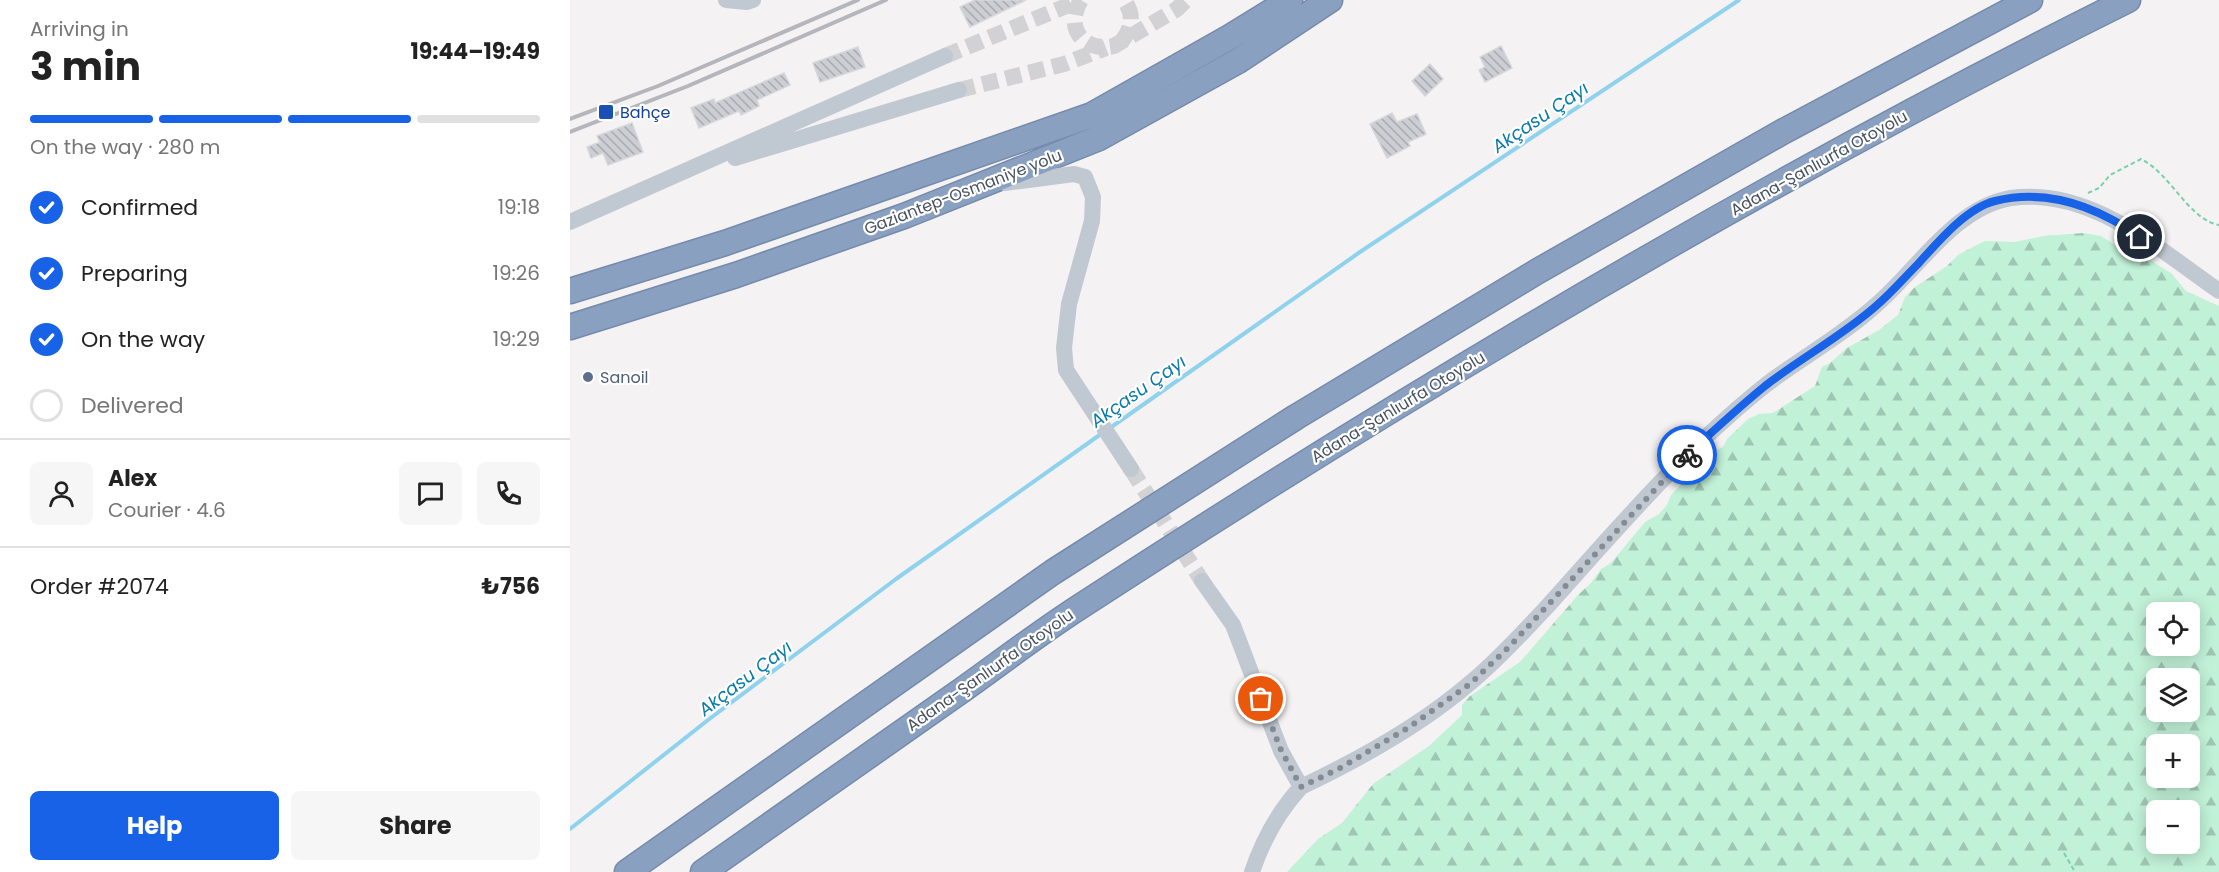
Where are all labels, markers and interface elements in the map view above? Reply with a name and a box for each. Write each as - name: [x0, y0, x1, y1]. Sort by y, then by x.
- text: Arriving in: [30, 15, 129, 43]
- text: 19:44–19:49: [410, 36, 540, 67]
- text: 3 min: [30, 39, 141, 94]
- water label: Akçasu Çayı: [1486, 75, 1593, 159]
- place label: Bahçe: [620, 101, 671, 124]
- marker: Bahçe: [597, 103, 615, 121]
- street label: Adana-Şanlıurfa Otoyolu: [1726, 105, 1912, 221]
- text: On the way · 280 m: [30, 133, 220, 161]
- street label: Gaziantep-Osmaniye yolu: [861, 144, 1065, 240]
- icon: check: [30, 191, 63, 224]
- text: Confirmed: [81, 192, 198, 223]
- text: 19:18: [498, 193, 540, 221]
- pin: [2114, 211, 2165, 262]
- icon: home: [2123, 220, 2156, 253]
- icon: check: [30, 257, 63, 290]
- text: Preparing: [81, 258, 188, 289]
- text: 19:26: [493, 259, 540, 287]
- icon: check: [30, 323, 63, 356]
- text: On the way: [81, 324, 205, 355]
- text: 19:29: [493, 325, 540, 353]
- street label: Adana-Şanlıurfa Otoyolu: [1307, 346, 1489, 468]
- water label: Akçasu Çayı: [1084, 349, 1191, 434]
- place label: Sanoil: [600, 366, 649, 389]
- marker: Sanoil: [581, 370, 595, 384]
- text: Delivered: [81, 390, 184, 421]
- courier: [1657, 425, 1717, 485]
- icon: bike: [1671, 439, 1704, 472]
- button: person: [30, 462, 93, 525]
- button: chat: [399, 462, 462, 525]
- button: phone: [477, 462, 540, 525]
- text: Alex: [108, 463, 157, 494]
- text: Courier · 4.6: [108, 496, 226, 524]
- text: Order #2074: [30, 571, 169, 602]
- text: ₺756: [482, 571, 540, 602]
- map controls: [2146, 602, 2200, 854]
- button: locate: [2146, 602, 2200, 656]
- street label: Adana-Şanlıurfa Otoyolu: [902, 603, 1078, 737]
- water label: Akçasu Çayı: [692, 634, 797, 722]
- button: layers: [2146, 668, 2200, 722]
- pin: [1235, 673, 1286, 724]
- icon: bag: [1244, 682, 1277, 715]
- button: +: [2146, 734, 2200, 788]
- button: Help: [30, 791, 279, 860]
- button: Share: [291, 791, 540, 860]
- button: −: [2146, 800, 2200, 854]

